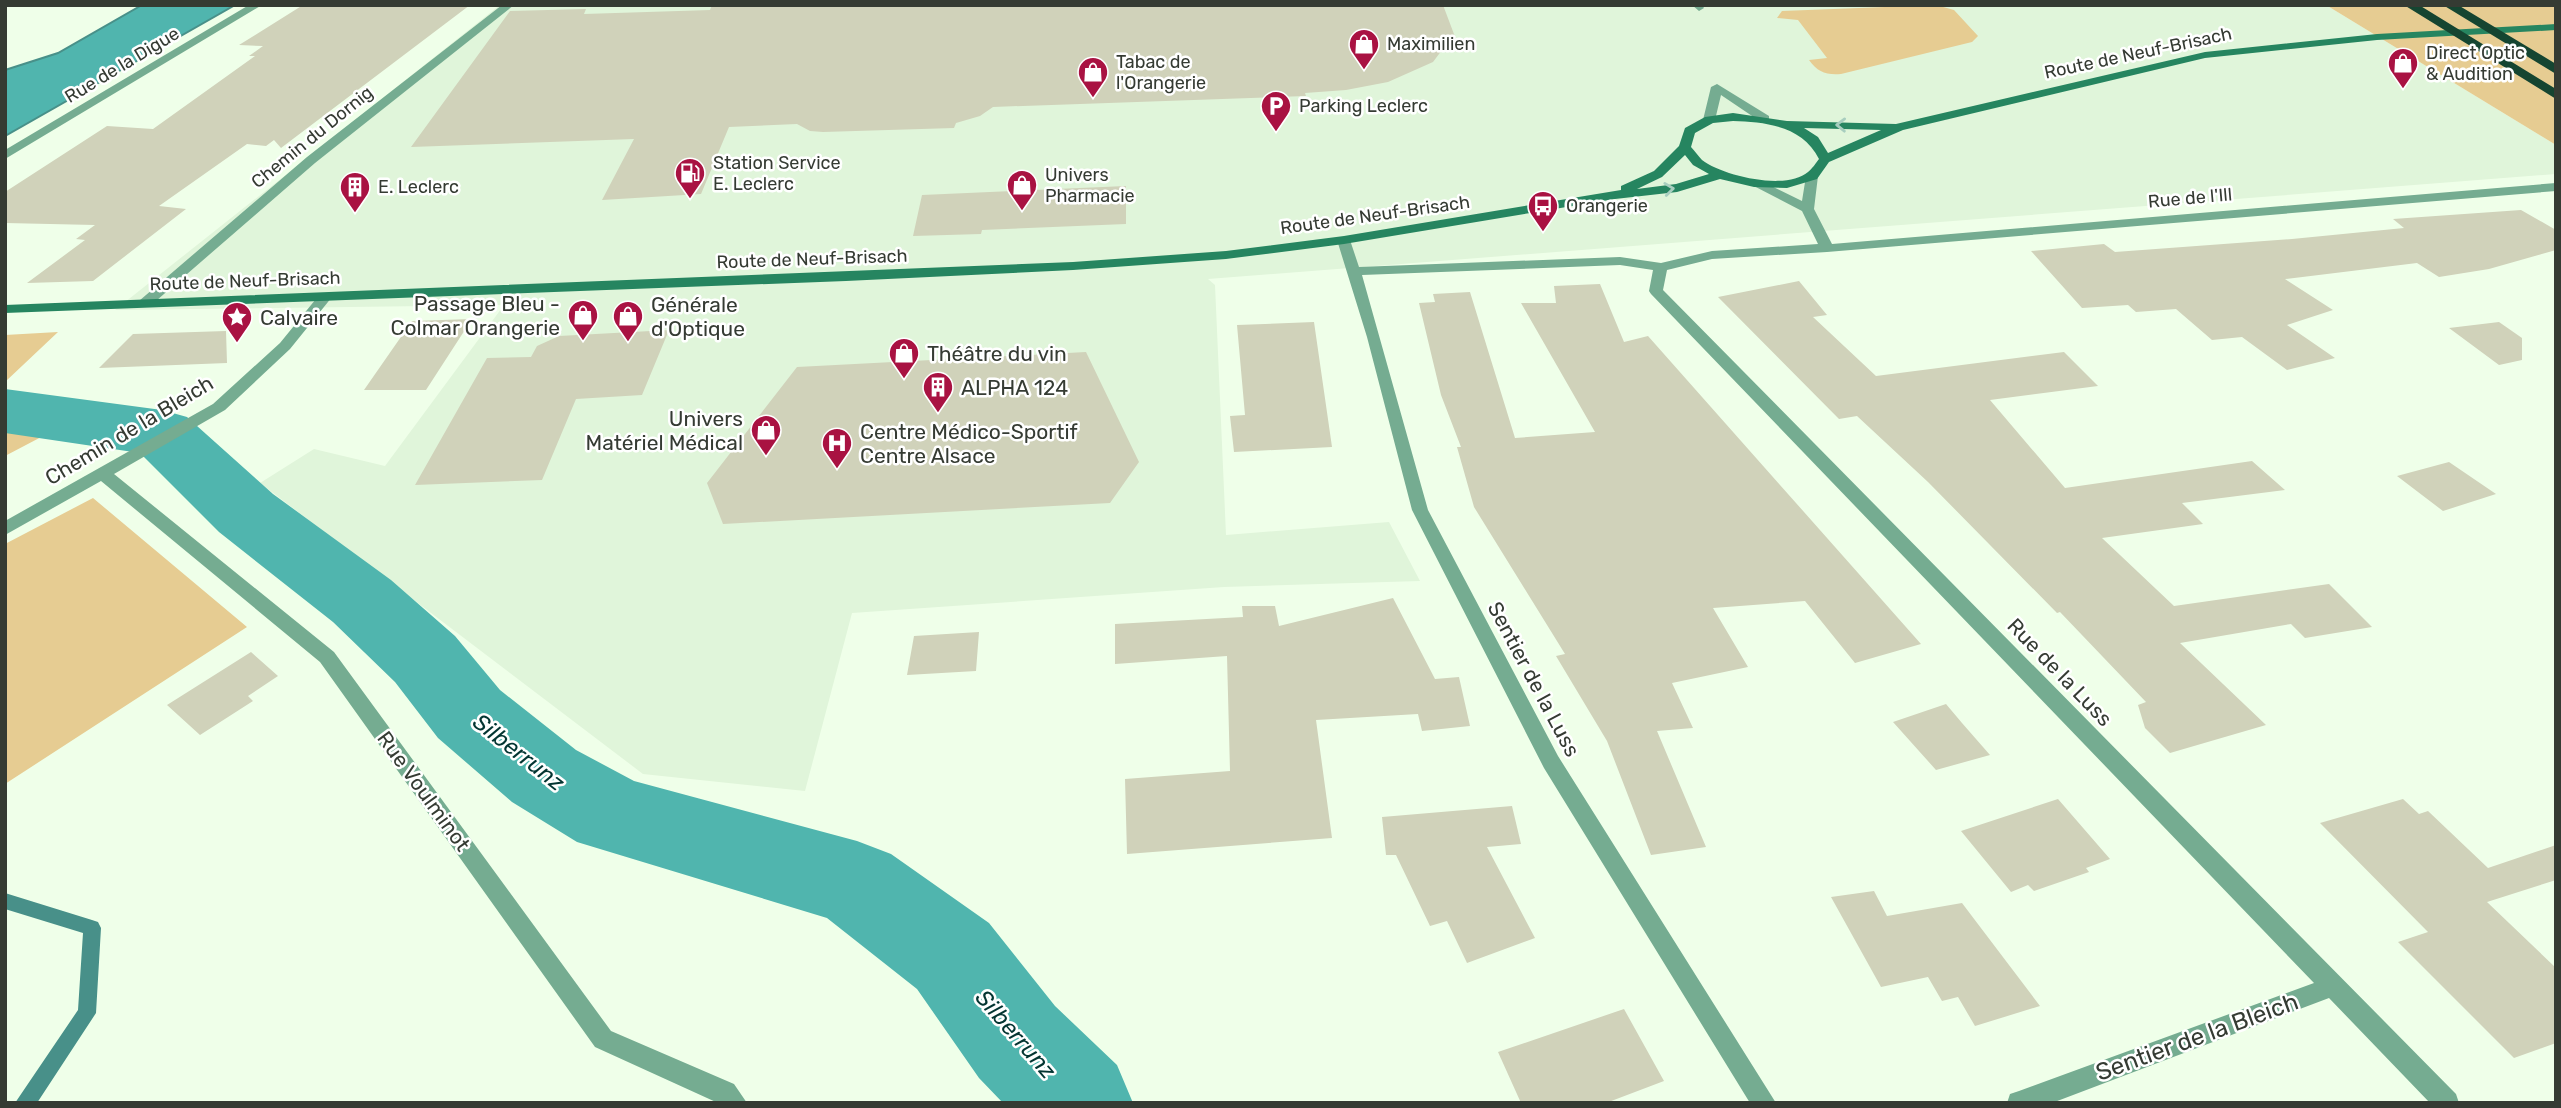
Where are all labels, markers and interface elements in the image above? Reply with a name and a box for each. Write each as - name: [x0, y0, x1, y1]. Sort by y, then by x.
- street label: Rue de la Digue: [61, 22, 183, 108]
- street label: Route de Neuf-Brisach: [2042, 22, 2234, 84]
- shop icon: Maximilien: [1347, 27, 1381, 71]
- place label: Maximilien: [1387, 33, 1475, 55]
- place label: Direct Optic & Audition: [2426, 42, 2525, 85]
- shop icon: Direct Optic & Audition: [2386, 46, 2420, 90]
- place label: Tabac de l'Orangerie: [1116, 51, 1206, 94]
- shop icon: Tabac de l'Orangerie: [1076, 55, 1110, 99]
- street label: Chemin du Dornig: [247, 81, 377, 193]
- parking icon: Parking Leclerc: [1259, 89, 1293, 133]
- place label: Parking Leclerc: [1299, 95, 1428, 117]
- one-way arrow: [1835, 117, 1846, 133]
- place label: Station Service E. Leclerc: [713, 152, 841, 195]
- fuel station icon: Station Service E. Leclerc: [673, 156, 707, 200]
- place label: Univers Pharmacie: [1045, 164, 1135, 207]
- shop icon: Univers Pharmacie: [1005, 168, 1039, 212]
- building icon: E. Leclerc: [338, 170, 372, 214]
- place label: E. Leclerc: [378, 176, 459, 198]
- one-way arrow: [1663, 181, 1674, 196]
- street label: Rue de l'Ill: [2147, 183, 2233, 213]
- bus stop icon: Orangerie: [1526, 189, 1560, 233]
- street label: Route de Neuf-Brisach: [1279, 191, 1471, 239]
- place label: Orangerie: [1566, 195, 1648, 217]
- street label: Route de Neuf-Brisach: [716, 245, 908, 273]
- street label: Route de Neuf-Brisach: [149, 267, 341, 295]
- place label: Passage Bleu - Colmar Orangerie: [390, 291, 560, 340]
- place label: Générale d'Optique: [651, 292, 745, 341]
- shop icon: Passage Bleu - Colmar Orangerie: [566, 298, 600, 342]
- shop icon: Générale d'Optique: [611, 299, 645, 343]
- place icon: Calvaire: [220, 300, 254, 344]
- place label: Calvaire: [260, 305, 338, 330]
- shop icon: Théâtre du vin: [887, 336, 921, 380]
- place label: Théâtre du vin: [927, 341, 1067, 366]
- street label: Chemin de la Bleich: [40, 370, 218, 490]
- building icon: ALPHA 124: [921, 370, 955, 414]
- place label: ALPHA 124: [961, 375, 1068, 400]
- place label: Univers Matériel Médical: [585, 406, 743, 455]
- shop icon: Univers Matériel Médical: [749, 413, 783, 457]
- place label: Centre Médico-Sportif Centre Alsace: [860, 419, 1078, 468]
- hospital icon: Centre Médico-Sportif Centre Alsace: [820, 426, 854, 470]
- street label: Sentier de la Luss: [1483, 597, 1585, 761]
- street label: Rue de la Luss: [2002, 613, 2118, 731]
- water label: Silberrunz: [467, 707, 571, 797]
- street label: Rue Voulminot: [372, 726, 476, 856]
- water label: Silberrunz: [970, 984, 1063, 1085]
- street label: Sentier de la Bleich: [2092, 987, 2302, 1087]

